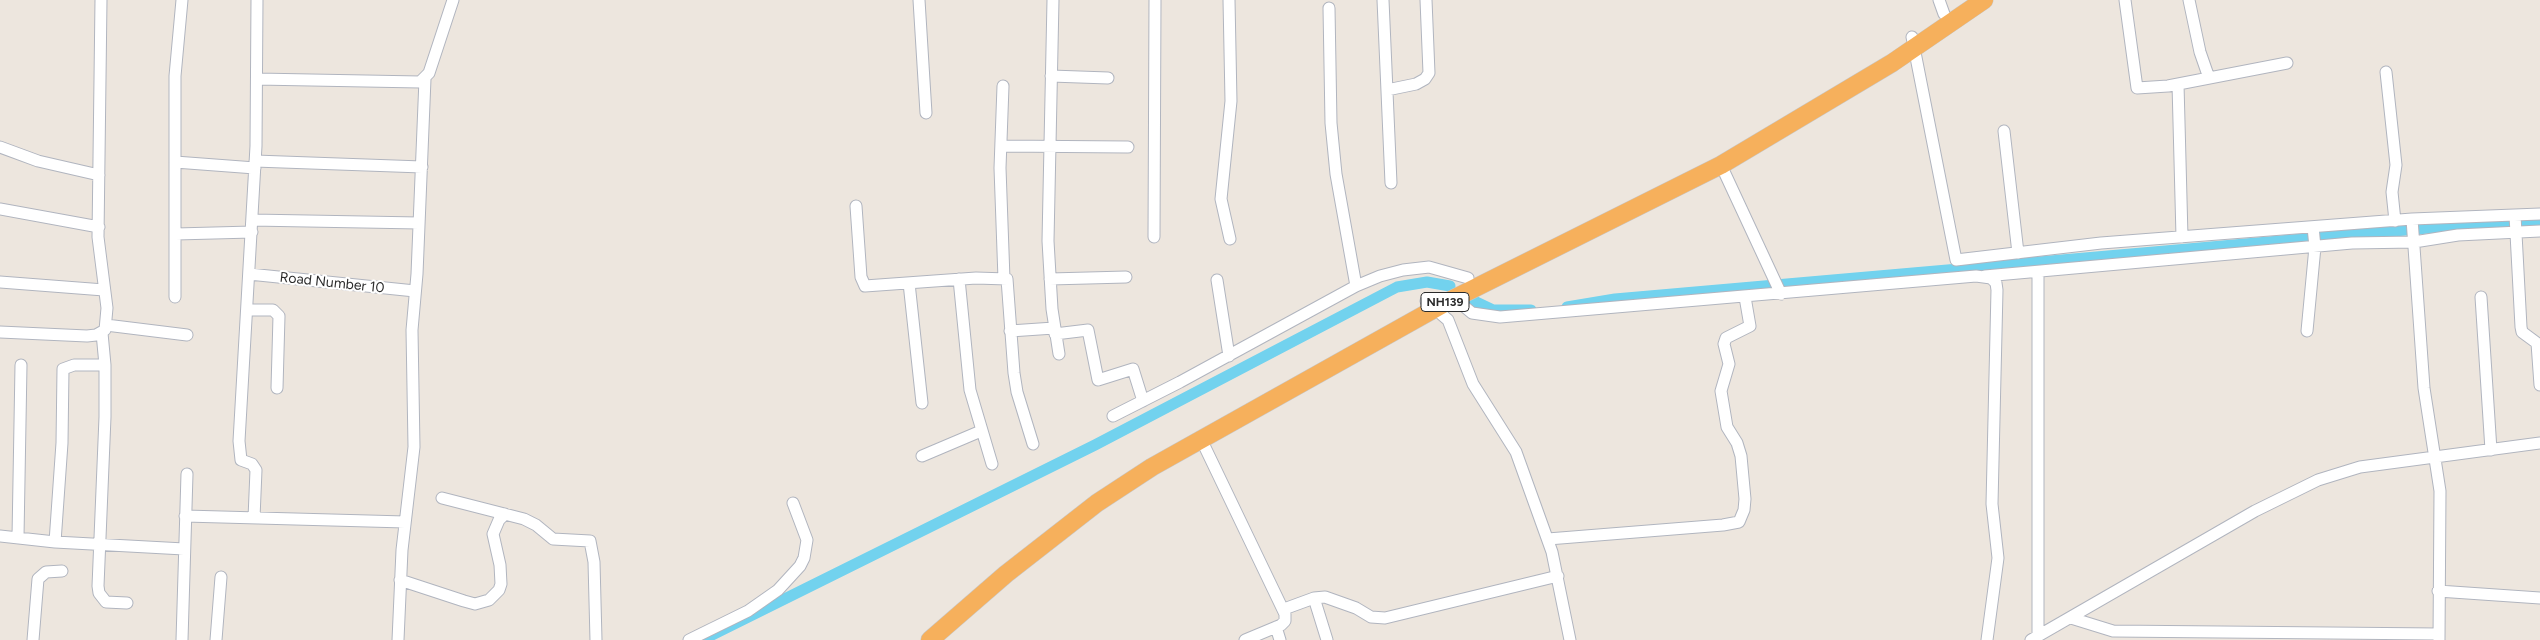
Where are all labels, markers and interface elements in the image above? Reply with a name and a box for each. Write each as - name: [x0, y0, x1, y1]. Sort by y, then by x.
- street label: Road Number 10: [279, 269, 385, 297]
- road number: NH139: [1421, 292, 1469, 312]

